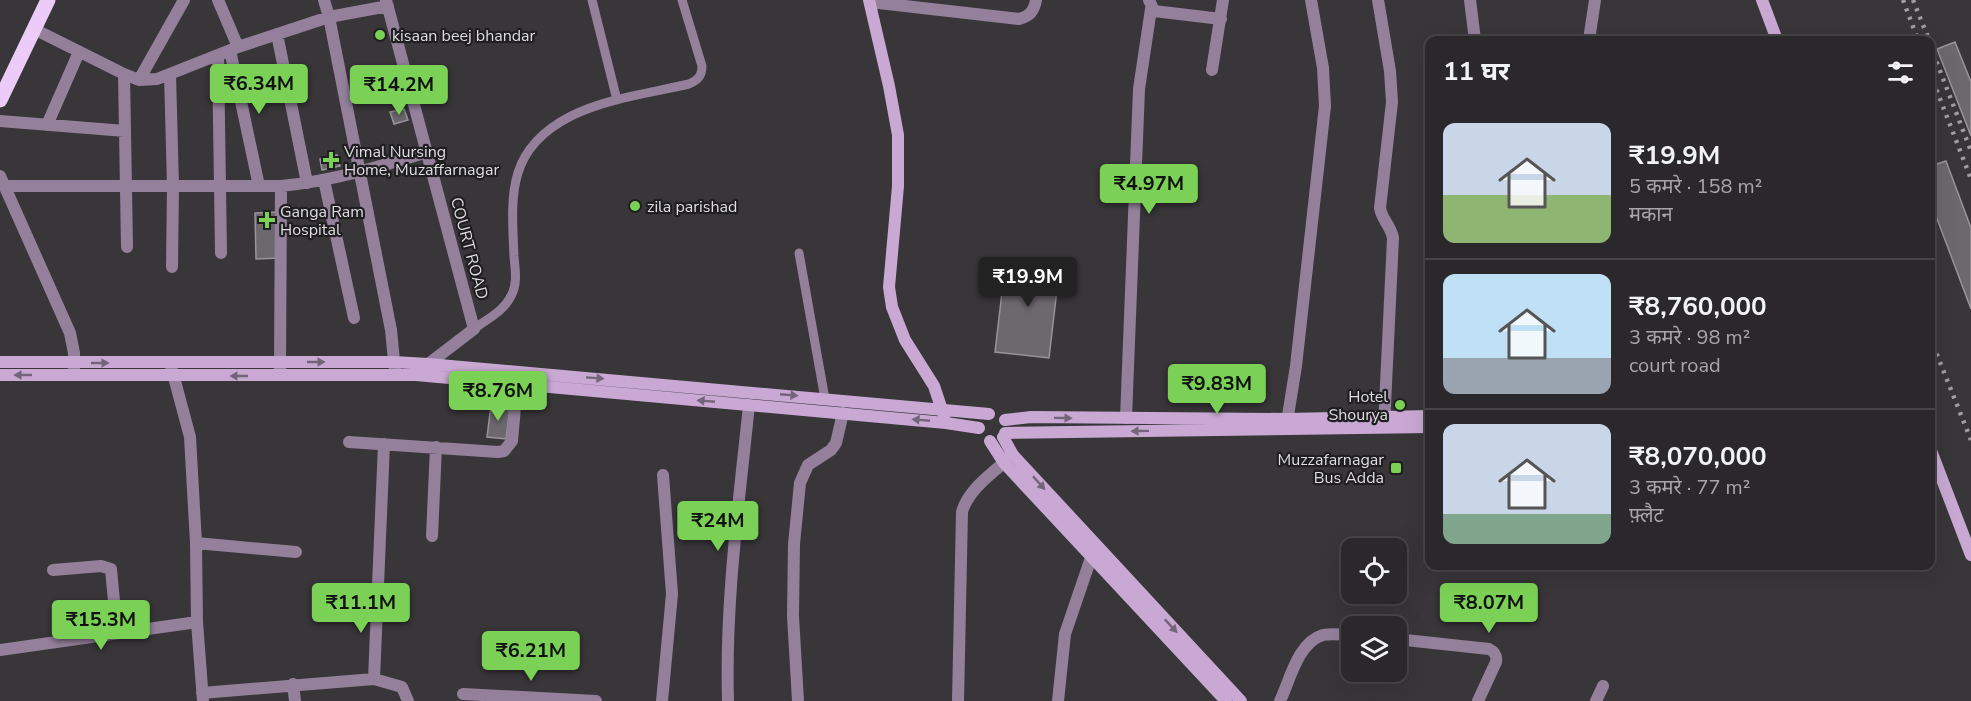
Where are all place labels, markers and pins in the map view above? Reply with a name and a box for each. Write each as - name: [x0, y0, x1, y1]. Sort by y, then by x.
- place label: kisaan beej bhandar: [392, 25, 536, 47]
- marker: kisaan beej bhandar: [373, 28, 387, 42]
- pin: ₹6.34M: [210, 64, 308, 115]
- pin: ₹14.2M: [350, 65, 448, 116]
- place label: Vimal Nursing Home, Muzaffarnagar: [343, 141, 499, 181]
- marker: Vimal Nursing Home, Muzaffarnagar: [322, 151, 340, 169]
- pin: ₹4.97M: [1100, 164, 1198, 215]
- place label: zila parishad: [647, 196, 737, 218]
- marker: zila parishad: [628, 199, 642, 213]
- place label: Ganga Ram Hospital: [280, 201, 364, 241]
- marker: Ganga Ram Hospital: [258, 211, 276, 229]
- pin: ₹19.9M: [979, 257, 1077, 308]
- pin: ₹9.83M: [1168, 364, 1266, 415]
- pin: ₹8.76M: [449, 371, 547, 422]
- place label: Hotel Shourya: [1328, 386, 1388, 426]
- marker: Hotel Shourya: [1393, 398, 1407, 412]
- place label: Muzzafarnagar Bus Adda: [1278, 449, 1384, 489]
- marker: Muzzafarnagar Bus Adda: [1389, 461, 1403, 475]
- pin: ₹24M: [682, 501, 754, 552]
- pin: ₹11.1M: [312, 583, 410, 634]
- pin: ₹8.07M: [1440, 583, 1538, 634]
- pin: ₹15.3M: [52, 600, 150, 651]
- pin: ₹6.21M: [482, 631, 580, 682]

